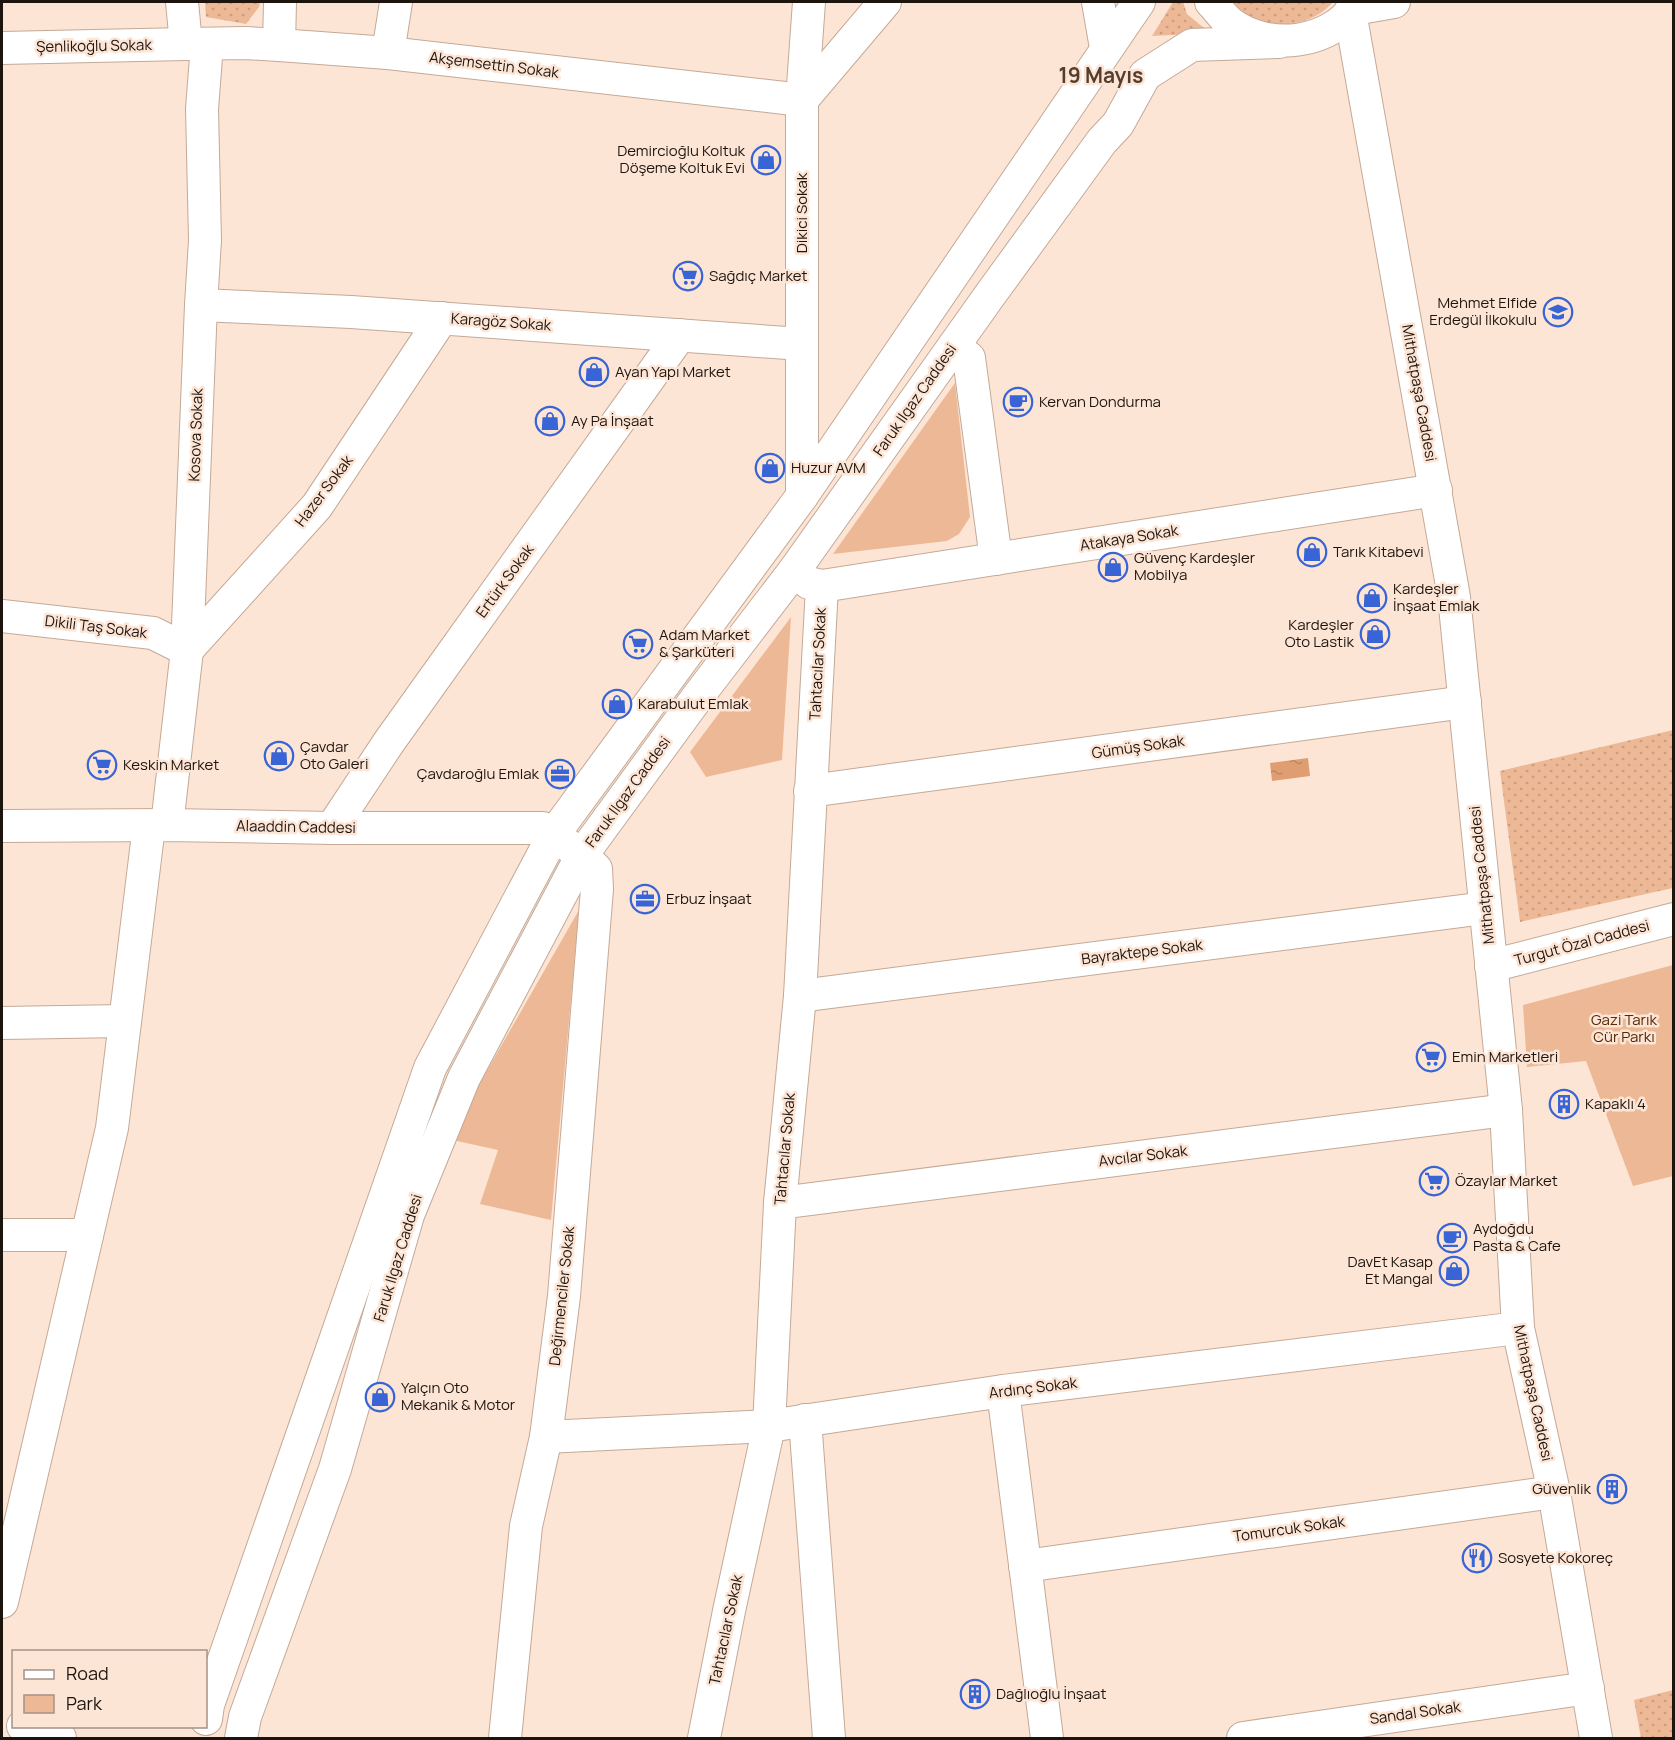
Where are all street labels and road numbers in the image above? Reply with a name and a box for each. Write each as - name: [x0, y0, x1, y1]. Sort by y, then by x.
- street label: Şenlikoğlu Sokak: [36, 34, 152, 57]
- street label: Akşemsettin Sokak: [428, 46, 561, 83]
- street label: Dikici Sokak: [791, 172, 812, 253]
- street label: Karagöz Sokak: [450, 308, 552, 336]
- street label: Mithatpaşa Caddesi: [1397, 323, 1442, 463]
- street label: Faruk Ilgaz Caddesi: [868, 339, 961, 460]
- street label: Kosova Sokak: [183, 387, 208, 482]
- street label: Hazer Sokak: [290, 450, 358, 531]
- street label: Atakaya Sokak: [1078, 519, 1180, 556]
- street label: Ertürk Sokak: [471, 539, 539, 622]
- street label: Tahtacılar Sokak: [804, 607, 831, 721]
- street label: Dikili Taş Sokak: [44, 610, 149, 643]
- street label: Gümüş Sokak: [1090, 730, 1186, 763]
- street label: Faruk Ilgaz Caddesi: [580, 732, 675, 851]
- street label: Mithatpaşa Caddesi: [1464, 805, 1499, 945]
- street label: Alaaddin Caddesi: [236, 815, 356, 838]
- street label: Turgut Özal Caddesi: [1512, 914, 1652, 971]
- street label: Bayraktepe Sokak: [1080, 934, 1204, 969]
- street label: Tahtacılar Sokak: [769, 1091, 800, 1206]
- street label: Avcılar Sokak: [1097, 1140, 1189, 1171]
- street label: Faruk Ilgaz Caddesi: [368, 1191, 427, 1324]
- street label: Değirmenciler Sokak: [544, 1225, 579, 1367]
- street label: Mithatpaşa Caddesi: [1509, 1323, 1558, 1463]
- street label: Ardınç Sokak: [988, 1372, 1079, 1403]
- street label: Tomurcuk Sokak: [1232, 1510, 1347, 1547]
- street label: Tahtacılar Sokak: [704, 1572, 748, 1687]
- street label: Sandal Sokak: [1368, 1696, 1462, 1729]

